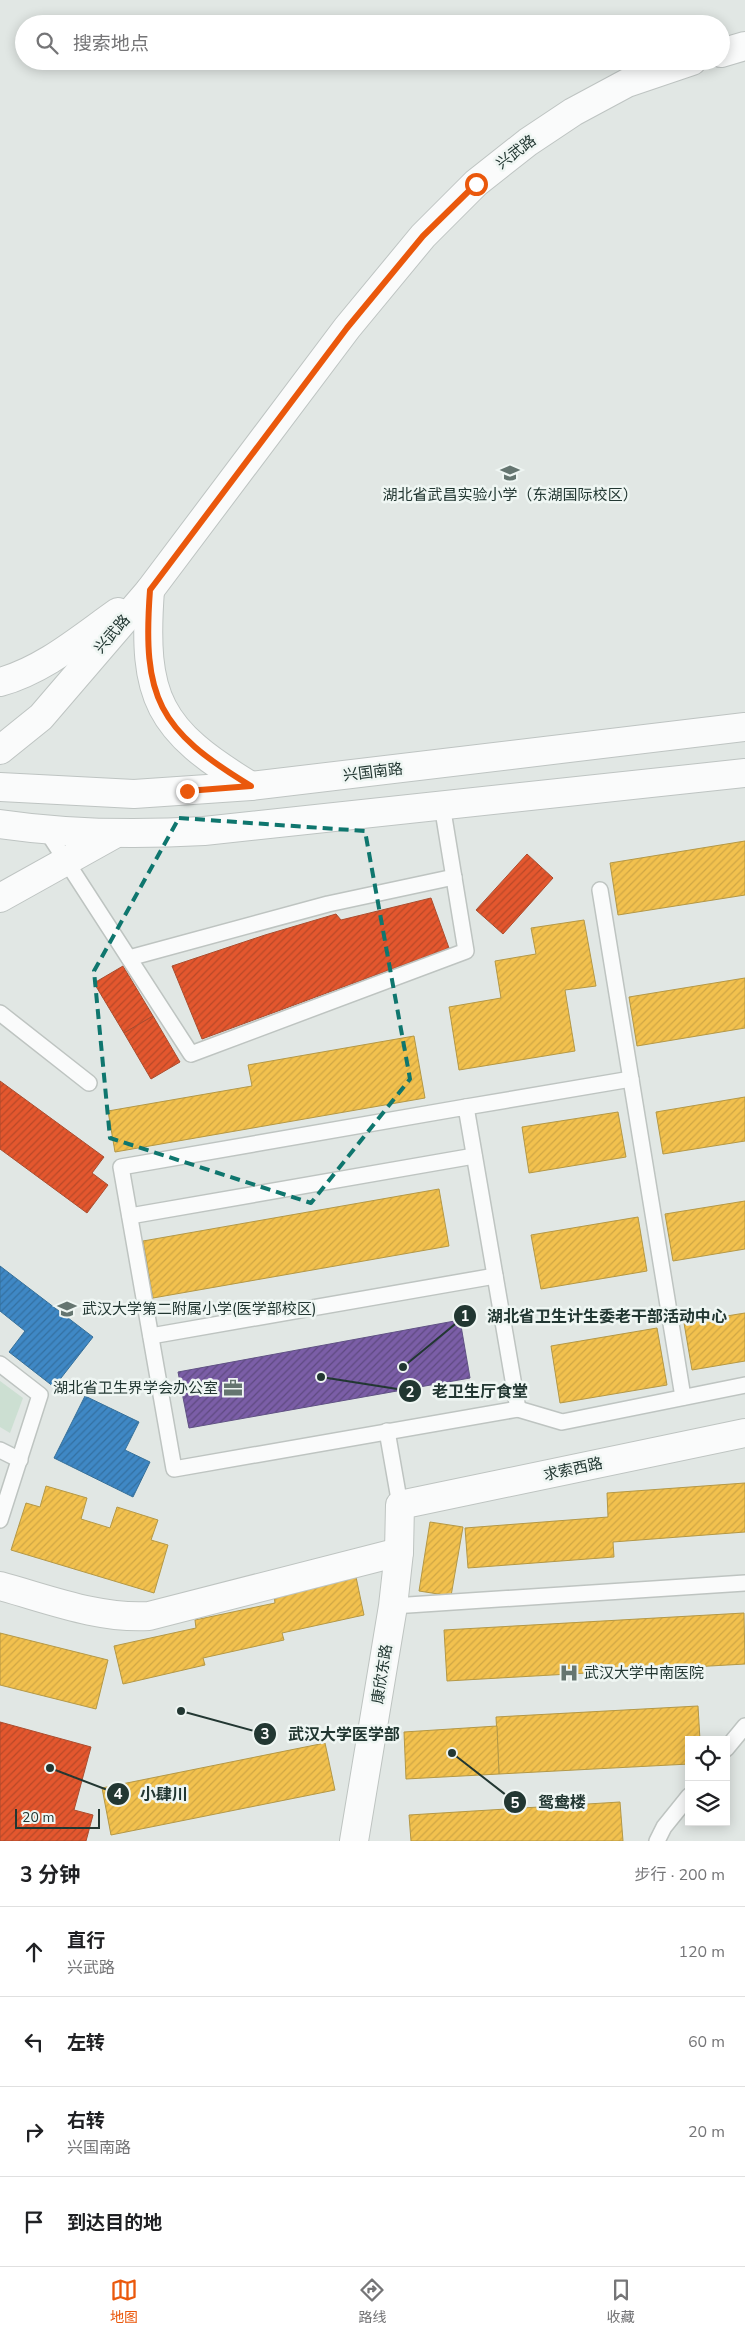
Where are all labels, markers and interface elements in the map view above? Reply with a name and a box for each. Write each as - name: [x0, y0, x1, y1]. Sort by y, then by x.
- search box: [15, 15, 730, 70]
- icon: search: [33, 29, 61, 57]
- text: 搜索地点: [73, 31, 149, 57]
- street label: 兴武路: [492, 130, 540, 174]
- route start: [465, 173, 488, 196]
- school or university icon: 湖北省武昌实验小学（东湖国际校区）: [499, 462, 521, 484]
- place label: 湖北省武昌实验小学（东湖国际校区）: [382, 485, 638, 505]
- street label: 兴武路: [90, 610, 134, 658]
- street label: 兴国南路: [342, 758, 404, 786]
- route end: [176, 780, 199, 803]
- school or university icon: 武汉大学第二附属小学(医学部校区): [56, 1298, 78, 1320]
- place label: 武汉大学第二附属小学(医学部校区): [82, 1299, 317, 1319]
- callout: 湖北省卫生计生委老干部活动中心: [452, 1301, 737, 1332]
- text: 1: [460, 1306, 470, 1326]
- text: 湖北省卫生计生委老干部活动中心: [487, 1306, 727, 1328]
- callout: 老卫生厅食堂: [397, 1376, 538, 1407]
- office icon: 湖北省卫生界学会办公室: [222, 1377, 244, 1399]
- place label: 湖北省卫生界学会办公室: [53, 1378, 218, 1398]
- text: 老卫生厅食堂: [432, 1381, 528, 1403]
- text: 2: [405, 1382, 415, 1402]
- street label: 求索西路: [542, 1453, 604, 1485]
- street label: 康欣东路: [367, 1643, 397, 1705]
- hospital icon: 武汉大学中南医院: [558, 1662, 580, 1684]
- place label: 武汉大学中南医院: [584, 1663, 704, 1683]
- callout: 武汉大学医学部: [253, 1719, 410, 1750]
- text: 3: [260, 1724, 270, 1744]
- text: 武汉大学医学部: [288, 1724, 400, 1746]
- map controls: [685, 1736, 730, 1826]
- button: locate: [685, 1736, 730, 1781]
- callout: 小肆川: [105, 1779, 198, 1810]
- button: layers: [685, 1781, 730, 1826]
- text: 4: [113, 1784, 123, 1804]
- text: 小肆川: [140, 1784, 188, 1806]
- callout: 鸳鸯楼: [503, 1787, 596, 1818]
- text: 鸳鸯楼: [538, 1792, 586, 1814]
- text: 5: [510, 1793, 520, 1813]
- scale bar: [15, 1806, 100, 1829]
- text: 20 m: [22, 1808, 54, 1827]
- text: 3 分钟: [20, 1861, 80, 1889]
- text: 步行 · 200 m: [635, 1864, 725, 1886]
- text: 直行: [67, 1928, 105, 1954]
- icon: ahead: [20, 1938, 48, 1966]
- text: 120 m: [678, 1941, 725, 1963]
- text: 兴武路: [67, 1957, 115, 1979]
- icon: left: [20, 2028, 48, 2056]
- text: 左转: [67, 2030, 105, 2056]
- text: 60 m: [688, 2031, 725, 2053]
- text: 右转: [67, 2108, 105, 2134]
- icon: right: [20, 2118, 48, 2146]
- text: 20 m: [688, 2121, 725, 2143]
- text: 兴国南路: [67, 2137, 131, 2159]
- icon: arrive: [20, 2208, 48, 2236]
- text: 到达目的地: [67, 2210, 162, 2236]
- tab: 地图: [110, 2276, 138, 2327]
- tab: 路线: [358, 2276, 386, 2327]
- tab: 收藏: [607, 2276, 635, 2327]

